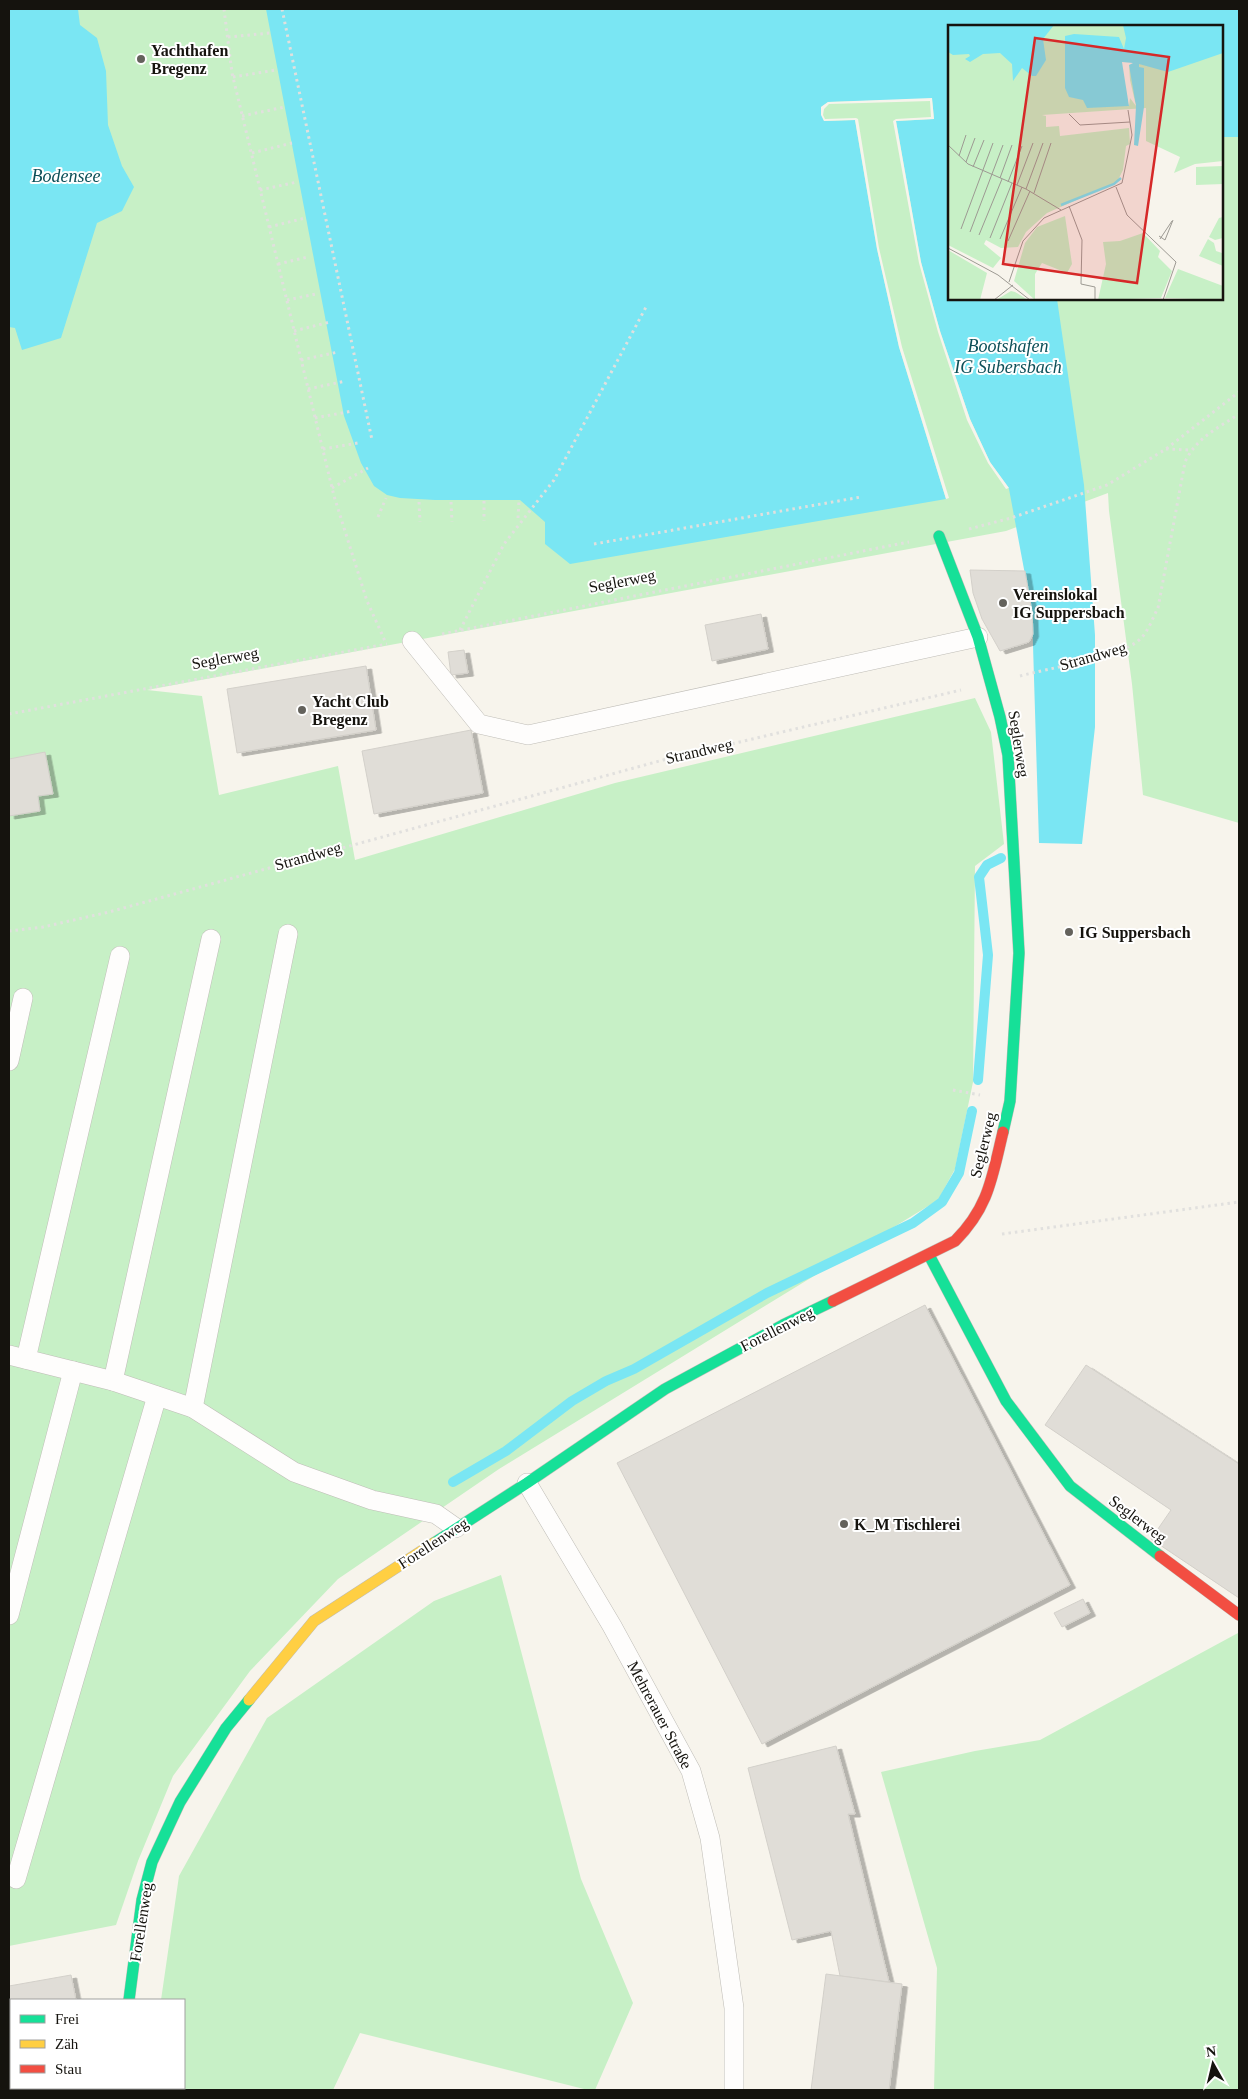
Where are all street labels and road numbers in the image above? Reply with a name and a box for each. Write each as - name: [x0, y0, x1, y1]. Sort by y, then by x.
- street label: Seglerweg: [587, 566, 657, 597]
- street label: Strandweg: [1058, 638, 1129, 675]
- street label: Seglerweg: [190, 644, 260, 673]
- street label: Seglerweg: [1004, 709, 1033, 779]
- street label: Strandweg: [664, 735, 734, 768]
- street label: Strandweg: [273, 838, 344, 875]
- street label: Seglerweg: [967, 1110, 1000, 1180]
- street label: Forellenweg: [738, 1303, 817, 1356]
- street label: Seglerweg: [1105, 1492, 1170, 1547]
- street label: Forellenweg: [395, 1514, 472, 1573]
- street label: Mehrerauer Straße: [624, 1658, 696, 1772]
- street label: Forellenweg: [126, 1881, 157, 1963]

